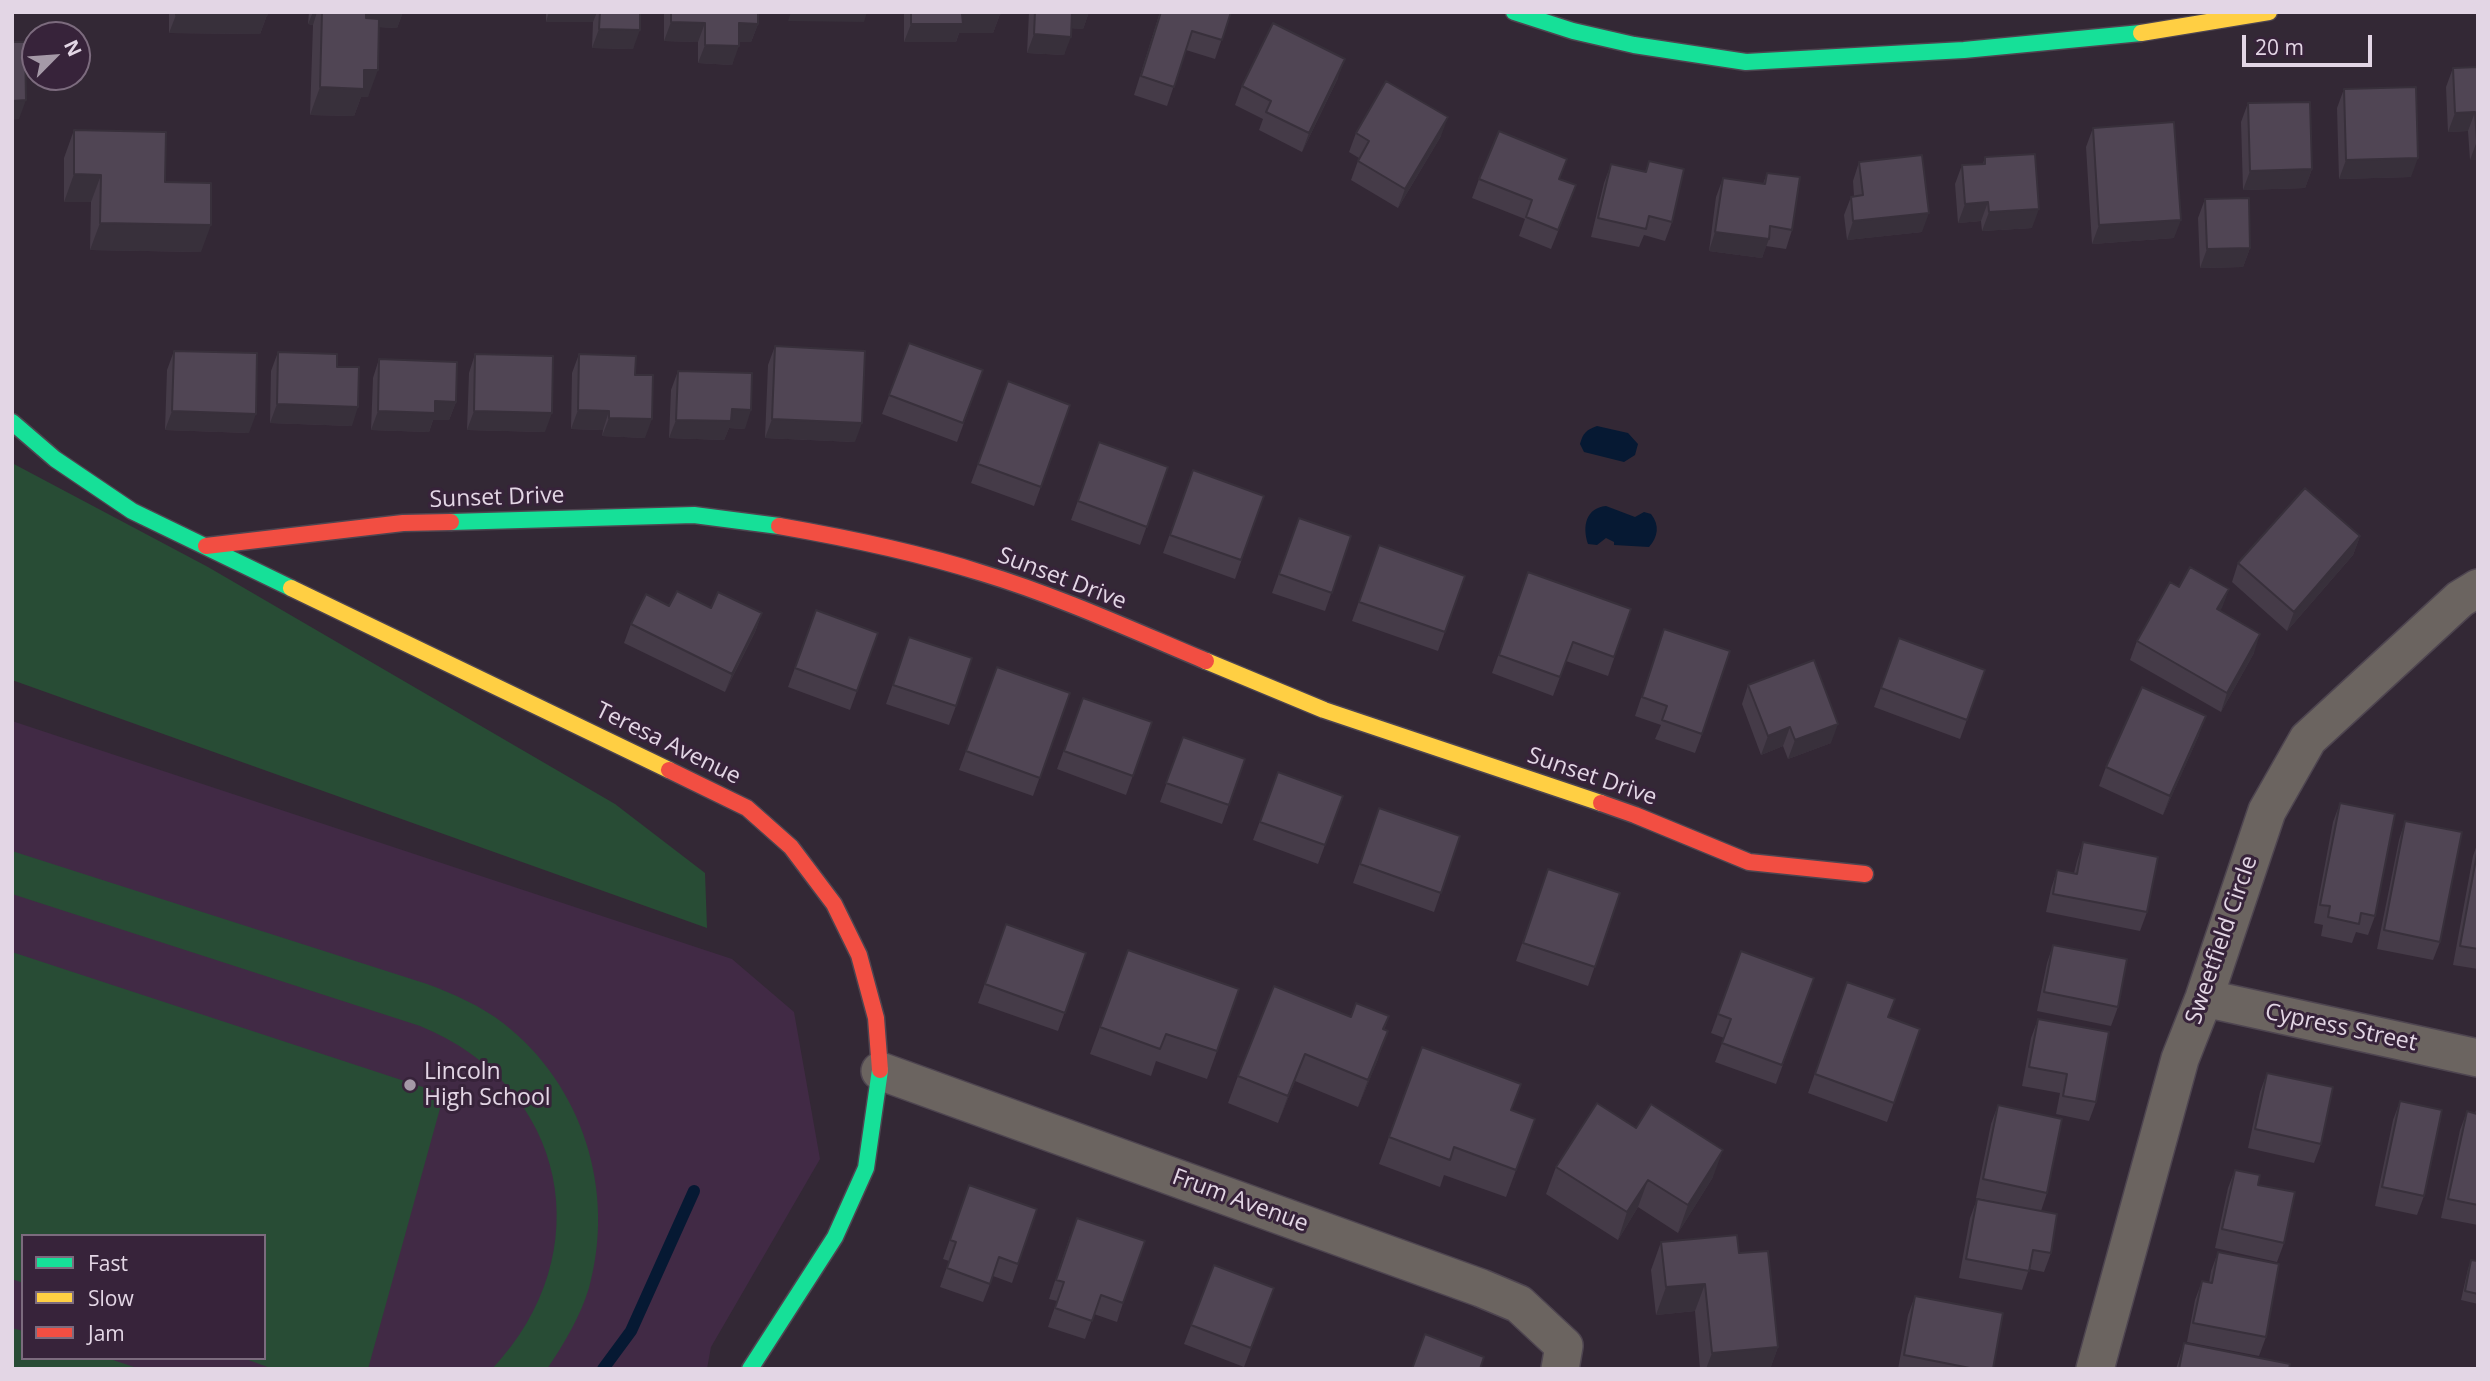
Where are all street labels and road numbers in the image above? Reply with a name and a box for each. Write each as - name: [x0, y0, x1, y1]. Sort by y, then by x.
- street label: Sunset Drive: [429, 482, 565, 514]
- street label: Sunset Drive: [994, 542, 1130, 616]
- street label: Teresa Avenue: [591, 697, 745, 791]
- street label: Sunset Drive: [1524, 742, 1660, 812]
- street label: Sweetfield Circle: [2180, 852, 2264, 1028]
- street label: Cypress Street: [2263, 998, 2419, 1058]
- street label: Frum Avenue: [1168, 1164, 1312, 1238]

